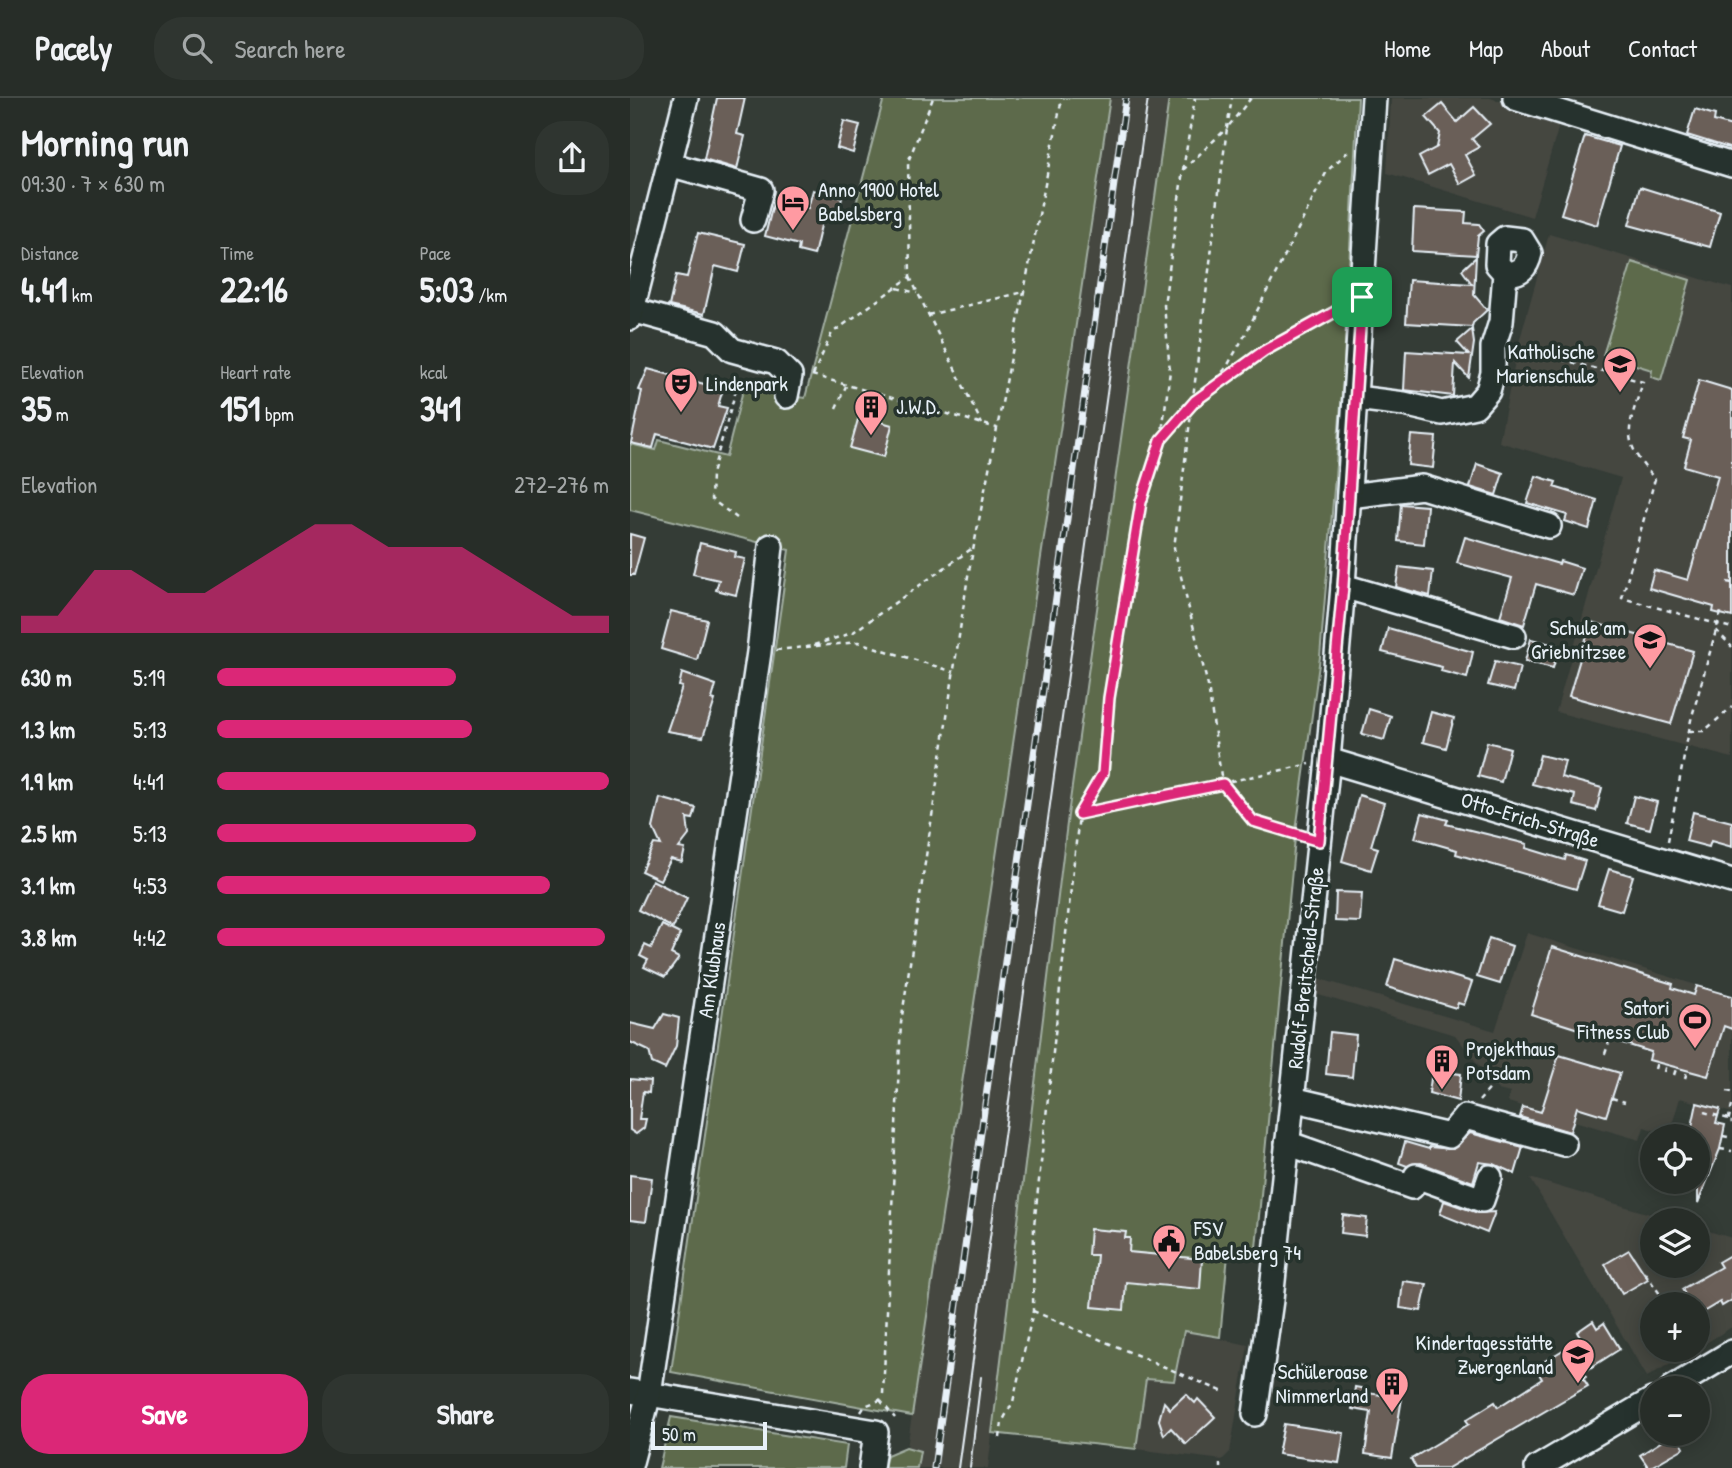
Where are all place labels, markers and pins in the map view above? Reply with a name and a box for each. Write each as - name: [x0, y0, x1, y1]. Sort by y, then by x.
- place label: Anno 1900 Hotel Babelsberg: [818, 175, 939, 228]
- hotel icon: Anno 1900 Hotel Babelsberg: [774, 183, 812, 232]
- pin: [1332, 267, 1392, 327]
- place label: Katholische Marienschule: [1496, 337, 1595, 390]
- school or university icon: Katholische Marienschule: [1601, 345, 1639, 394]
- theatre icon: Lindenpark: [662, 365, 700, 414]
- place label: Lindenpark: [706, 369, 788, 398]
- building icon: J.W.D.: [852, 388, 890, 437]
- place label: J.W.D.: [896, 392, 940, 421]
- place label: Schule am Griebnitzsee: [1531, 613, 1626, 666]
- school or university icon: Schule am Griebnitzsee: [1631, 621, 1669, 670]
- place label: Satori Fitness Club: [1576, 993, 1670, 1046]
- sports icon: Satori Fitness Club: [1676, 1001, 1714, 1050]
- place label: Projekthaus Potsdam: [1466, 1034, 1555, 1087]
- building icon: Projekthaus Potsdam: [1423, 1042, 1461, 1091]
- place label: FSV Babelsberg 74: [1193, 1214, 1301, 1267]
- public building icon: FSV Babelsberg 74: [1150, 1222, 1188, 1271]
- place label: Kindertagesstätte Zwergenland: [1416, 1328, 1553, 1381]
- school or university icon: Kindertagesstätte Zwergenland: [1559, 1336, 1597, 1385]
- place label: Schüleroase Nimmerland: [1276, 1357, 1368, 1410]
- building icon: Schüleroase Nimmerland: [1373, 1365, 1411, 1414]

